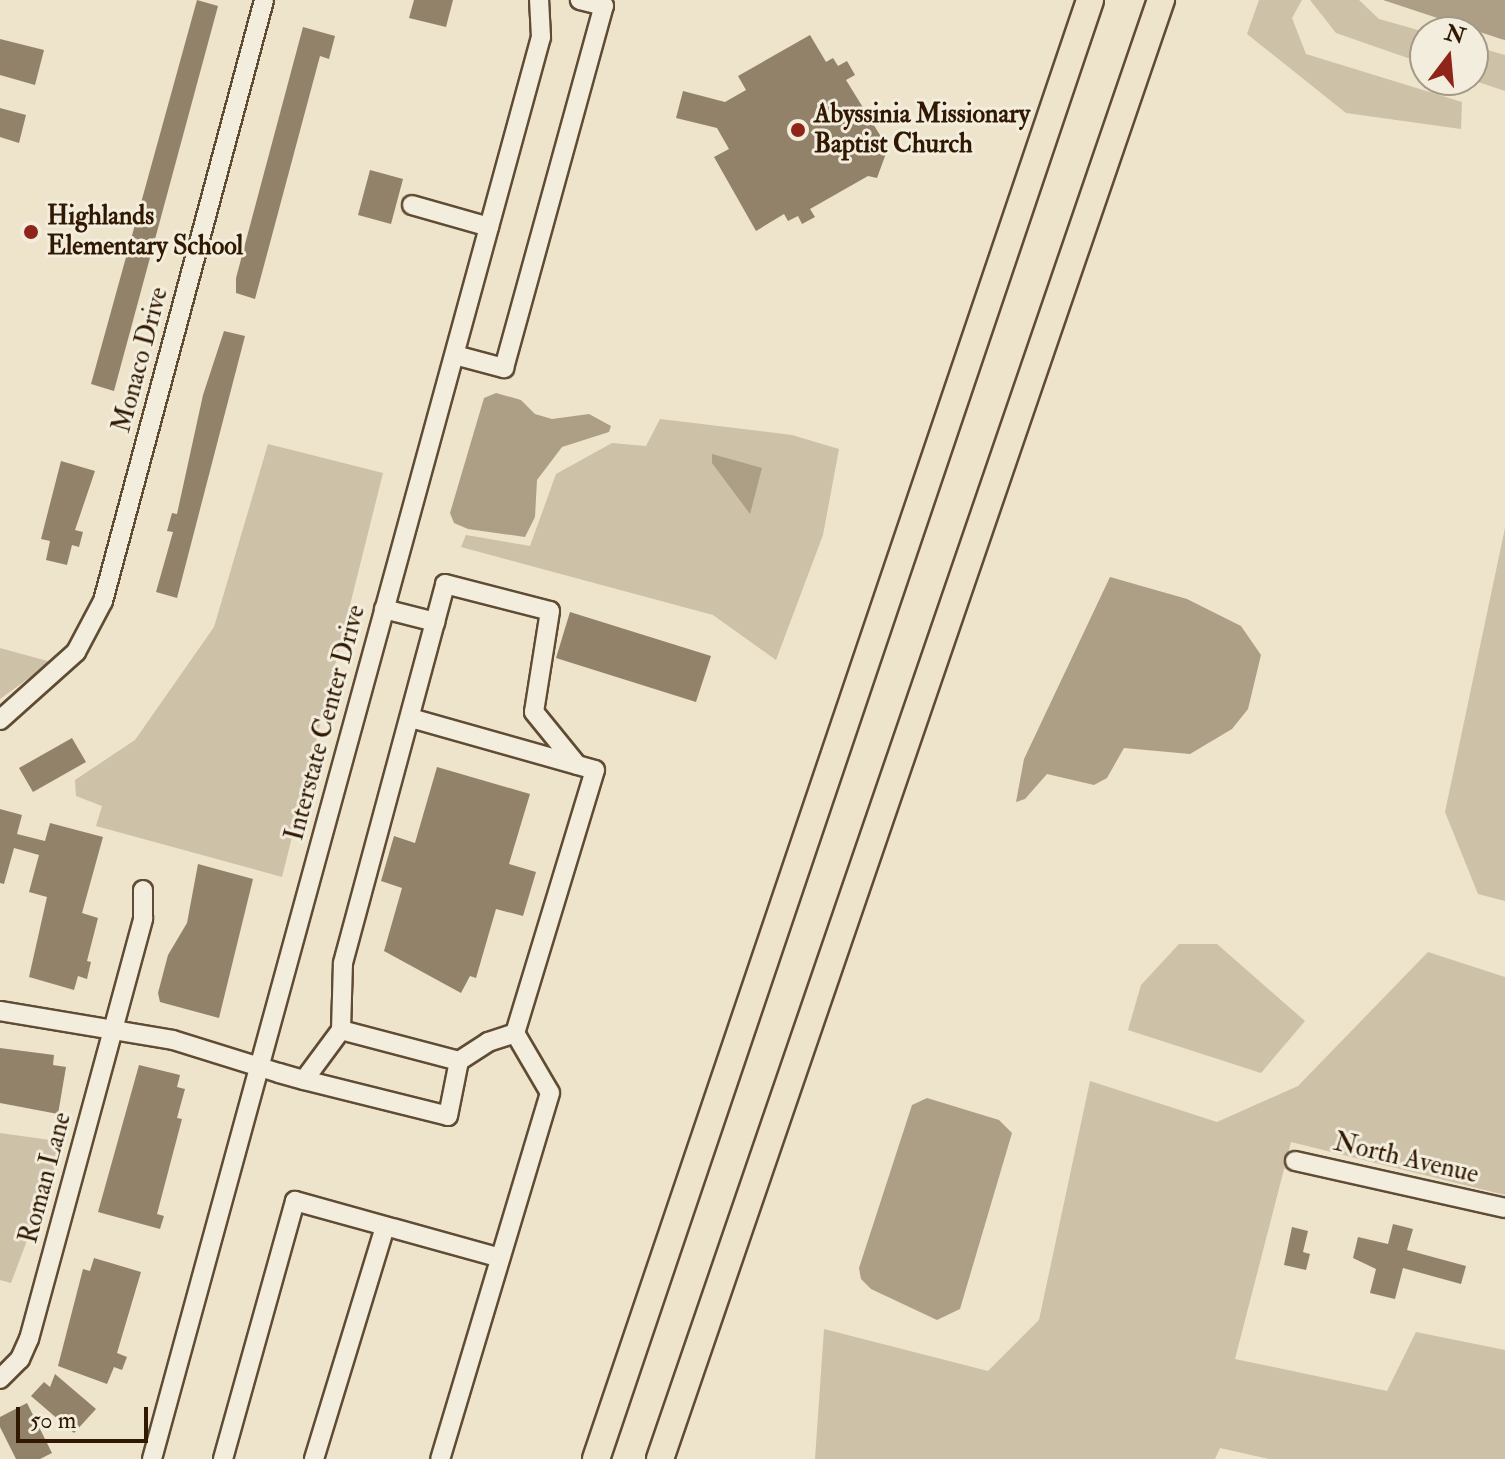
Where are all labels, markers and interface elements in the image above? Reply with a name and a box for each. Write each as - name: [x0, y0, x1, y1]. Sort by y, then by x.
- north arrow: [1409, 16, 1489, 96]
- text: N: [1442, 19, 1468, 51]
- place label: Abyssinia Missionary Baptist Church: [814, 99, 1030, 160]
- marker: Abyssinia Missionary Baptist Church: [789, 121, 807, 139]
- place label: Highlands Elementary School: [47, 201, 243, 262]
- marker: Highlands Elementary School: [22, 223, 40, 241]
- street label: Monaco Drive: [107, 284, 175, 436]
- street label: Interstate Center Drive: [280, 602, 372, 844]
- street label: Roman Lane: [14, 1109, 78, 1247]
- street label: North Avenue: [1331, 1127, 1481, 1191]
- scale bar: [20, 1391, 152, 1441]
- text: 50 m: [30, 1405, 76, 1436]

